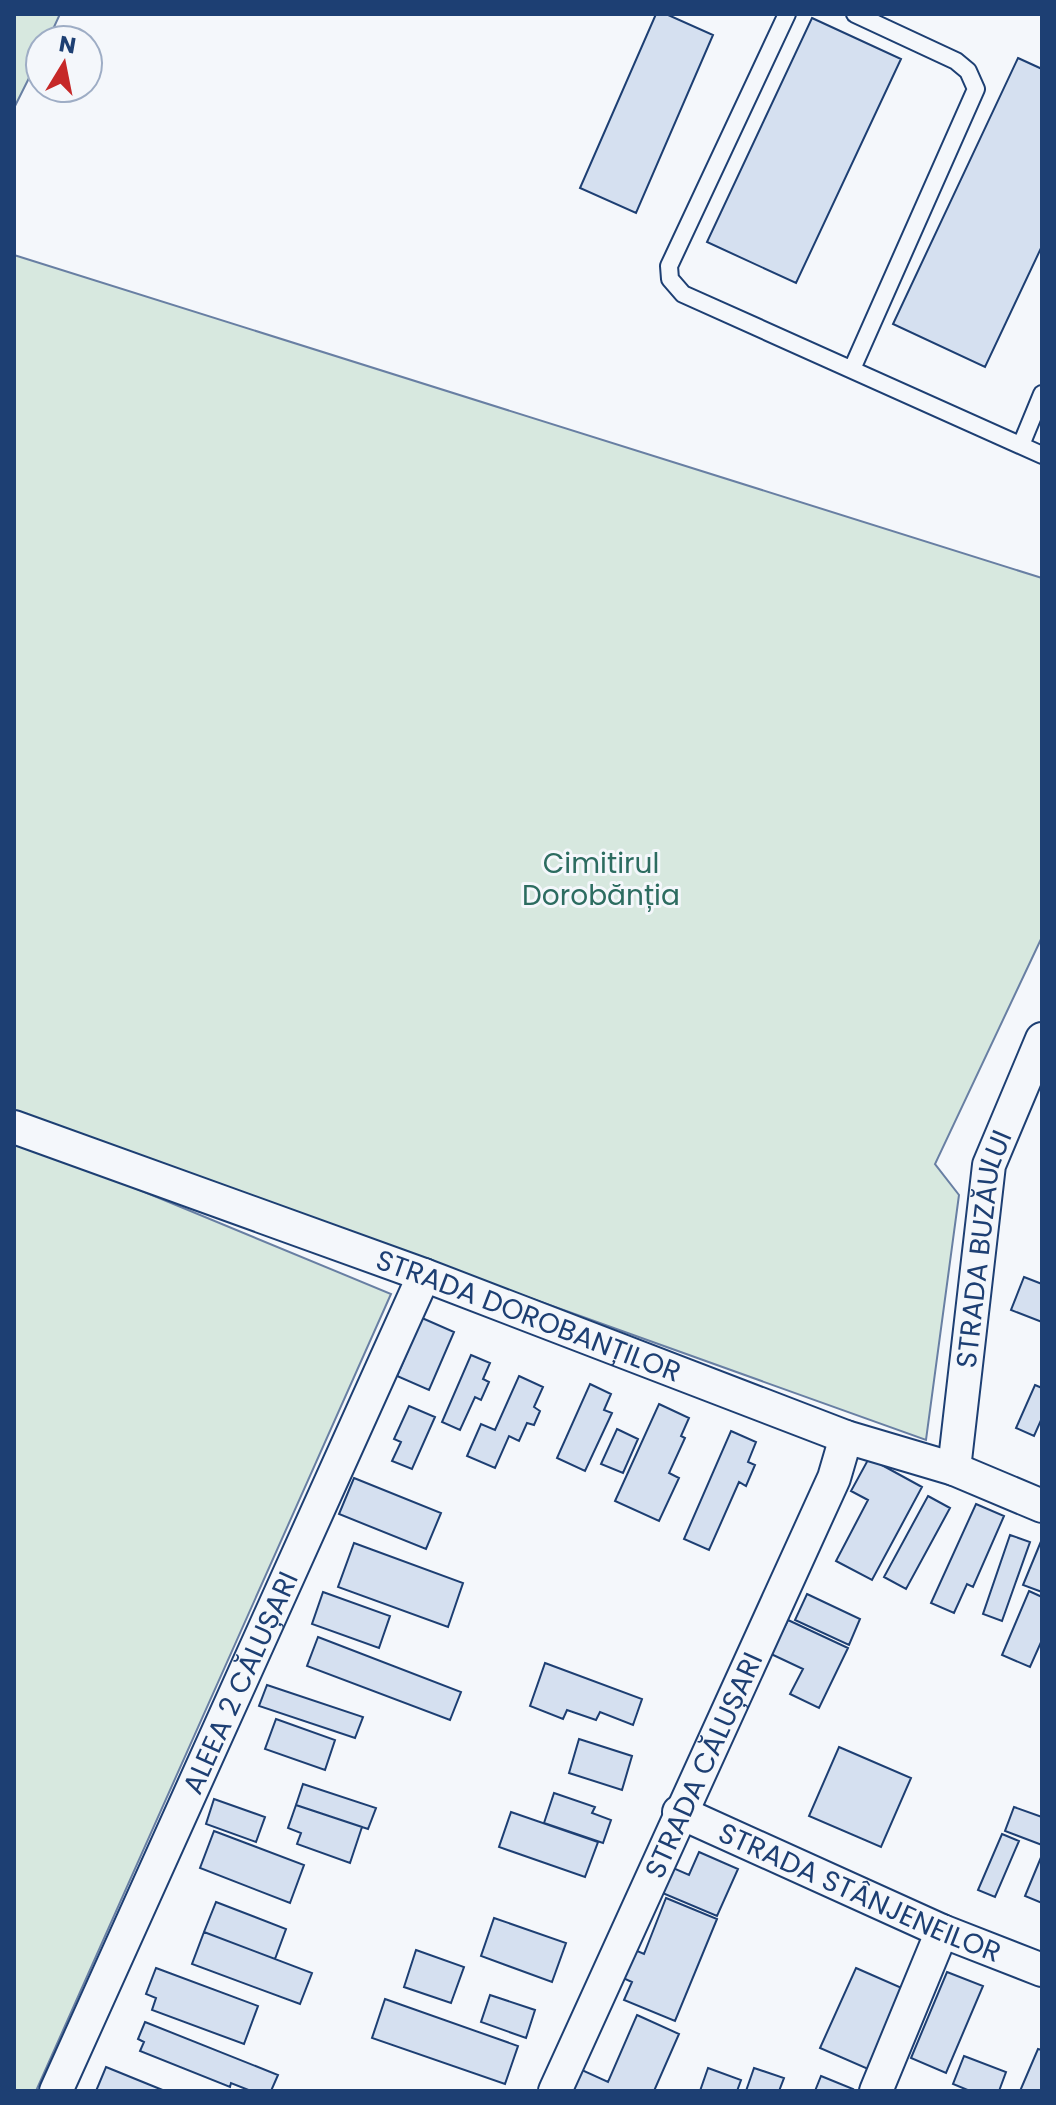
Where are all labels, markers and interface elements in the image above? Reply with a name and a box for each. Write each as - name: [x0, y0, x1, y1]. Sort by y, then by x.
- north arrow: [24, 24, 104, 104]
- text: N: [57, 28, 78, 61]
- park label: Cimitirul Dorobănția: [522, 844, 680, 915]
- street label: STRADA BUZĂULUI: [946, 1124, 1021, 1370]
- street label: STRADA DOROBANȚILOR: [371, 1240, 687, 1391]
- street label: ALEEA 2 CĂLUȘARI: [173, 1565, 307, 1800]
- street label: STRADA CĂLUȘARI: [635, 1646, 772, 1884]
- street label: STRADA STÂNJENEILOR: [712, 1813, 1007, 1972]

